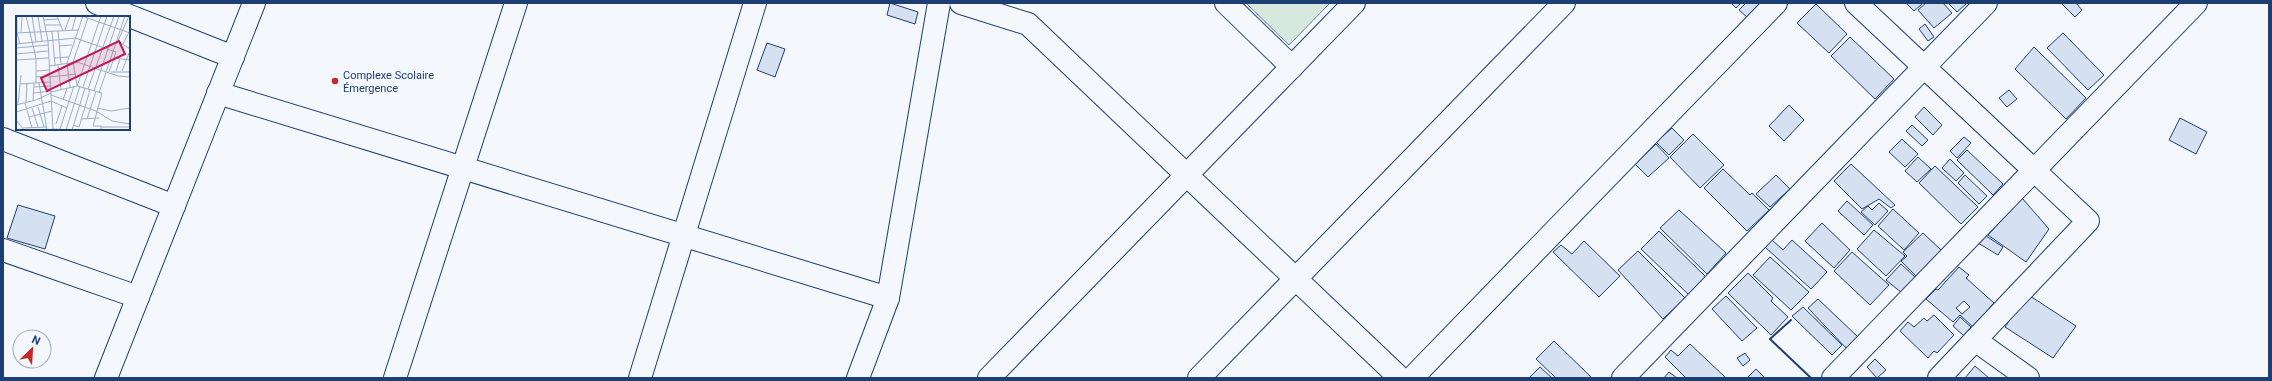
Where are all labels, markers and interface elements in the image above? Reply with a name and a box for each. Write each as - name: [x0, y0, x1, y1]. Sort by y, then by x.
- inset map: [16, 16, 130, 130]
- place label: Complexe Scolaire Émergence: [343, 69, 434, 95]
- marker: Complexe Scolaire Émergence: [330, 76, 340, 86]
- north arrow: [12, 329, 52, 369]
- text: N: [30, 333, 42, 348]

